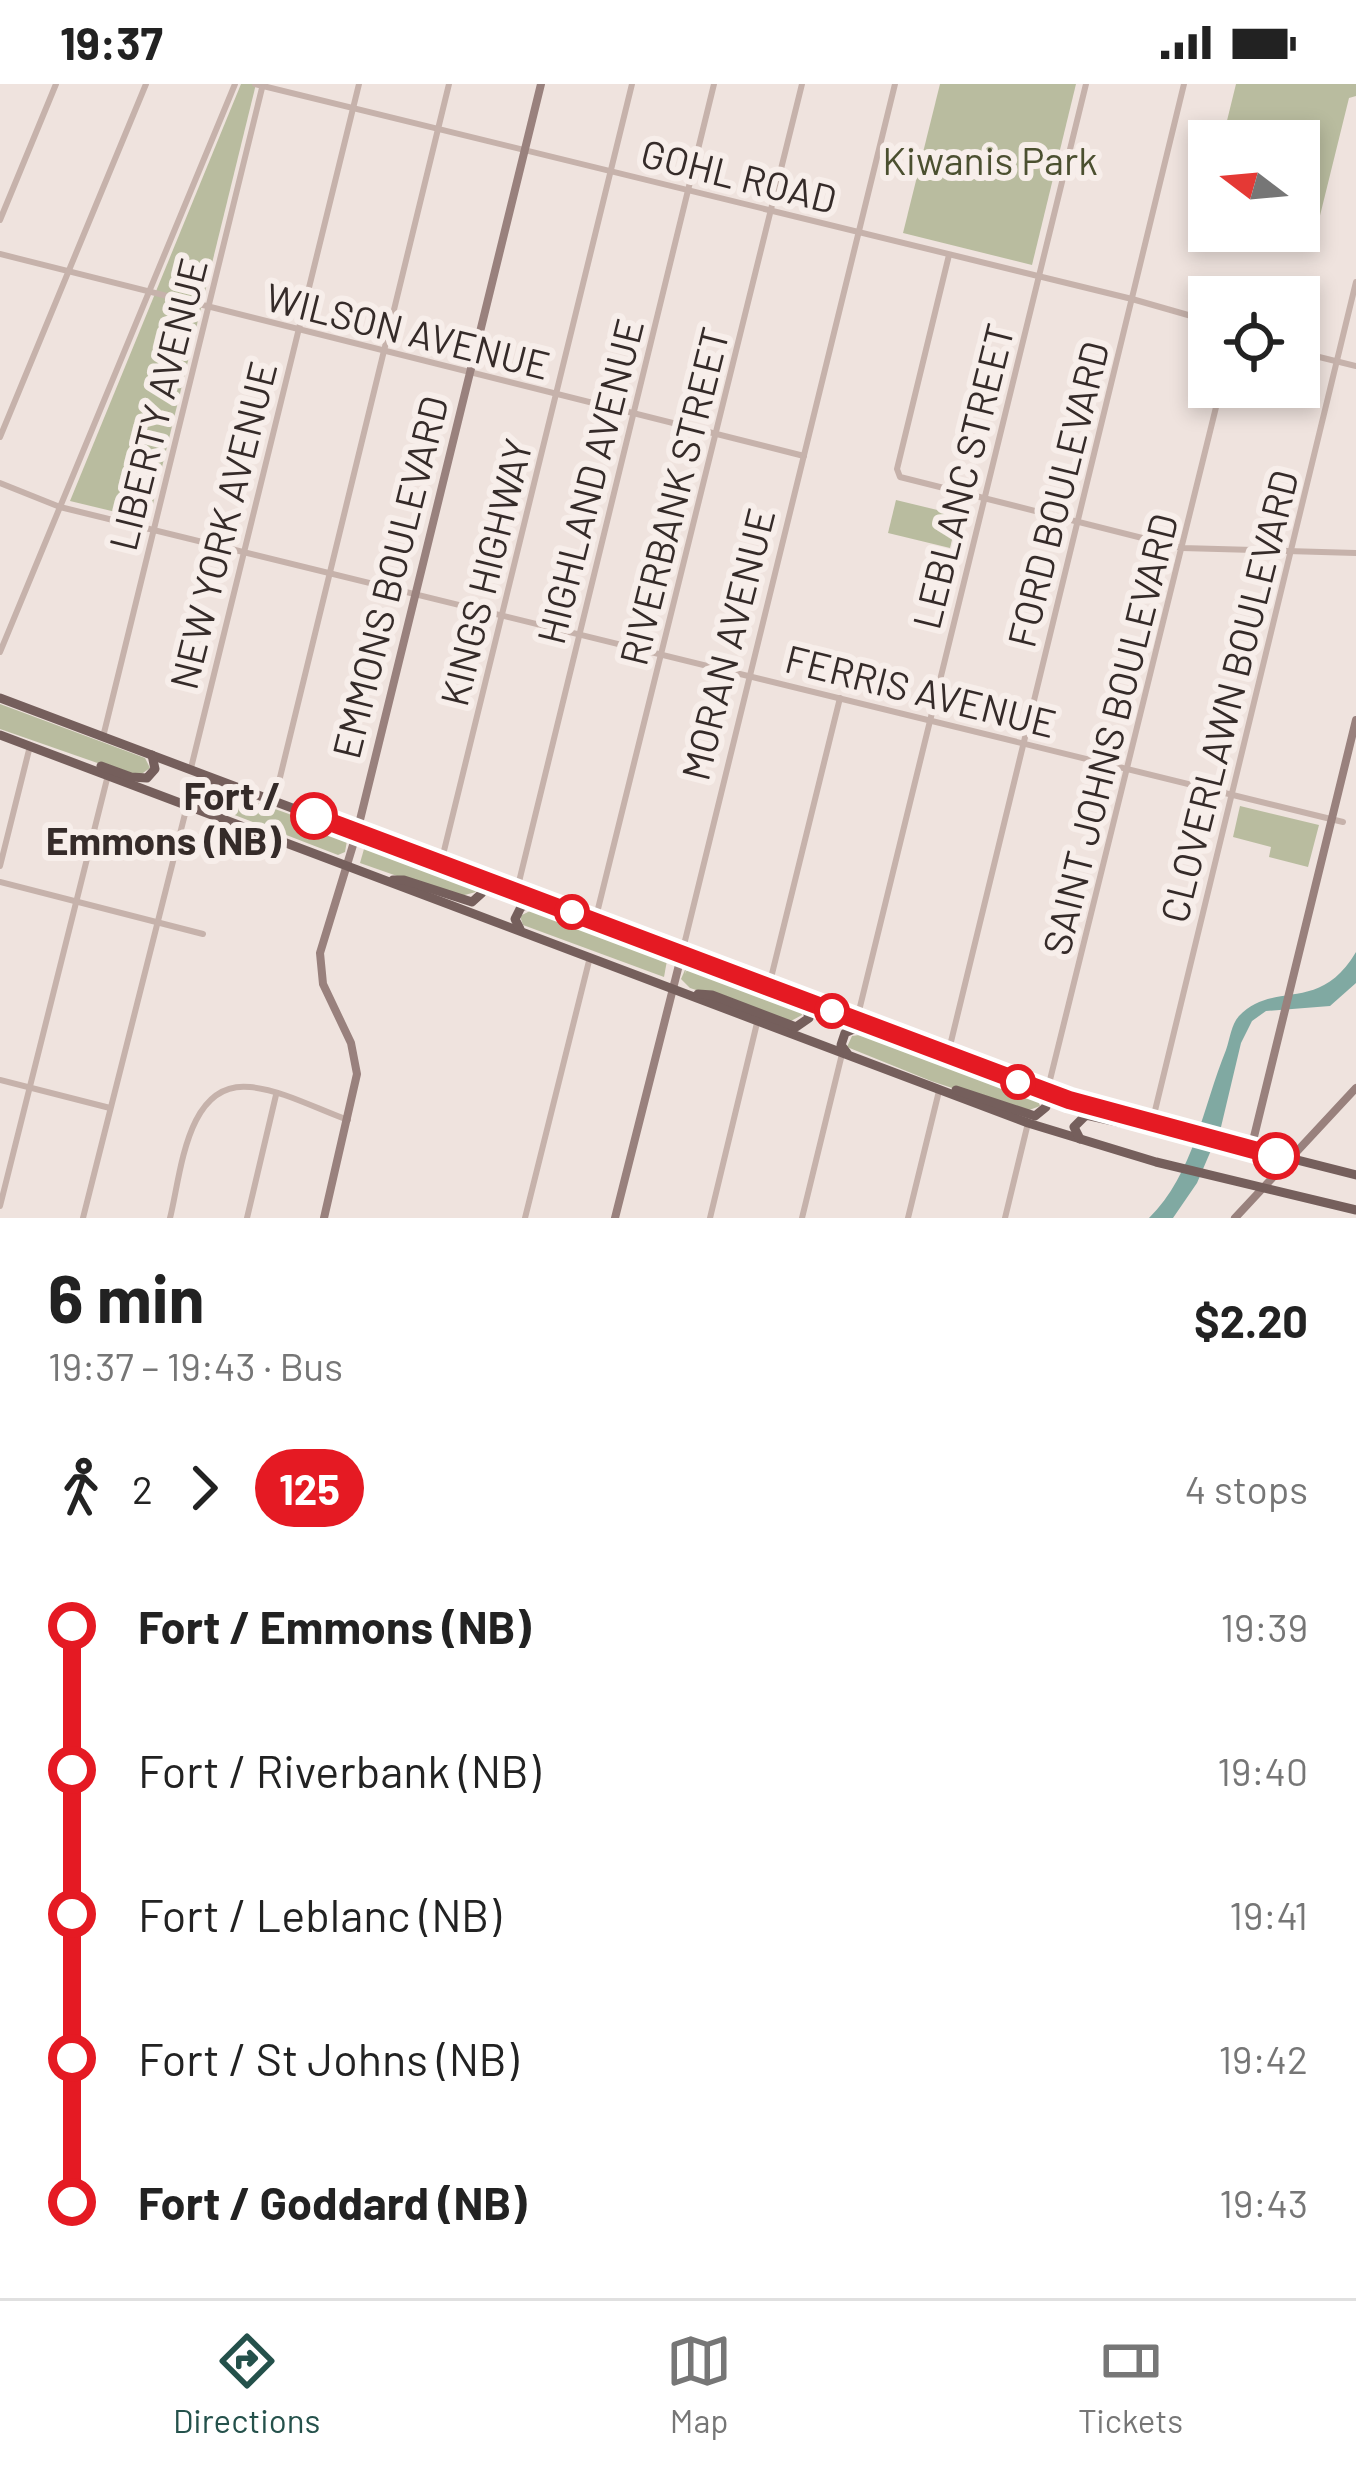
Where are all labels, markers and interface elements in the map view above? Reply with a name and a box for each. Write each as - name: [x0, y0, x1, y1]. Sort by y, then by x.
- text: 19:37: [60, 15, 163, 69]
- north arrow: [1188, 120, 1320, 252]
- map controls: [1188, 120, 1320, 408]
- street label: GOHL ROAD: [637, 128, 841, 222]
- park label: Kiwanis Park: [882, 136, 1098, 183]
- street label: LIBERTY AVENUE: [98, 253, 216, 555]
- street label: WILSON AVENUE: [261, 272, 555, 388]
- button: locate: [1188, 276, 1320, 408]
- street label: HIGHLAND AVENUE: [526, 314, 652, 648]
- street label: LEBLANC STREET: [901, 319, 1023, 633]
- street label: RIVERBANK STREET: [608, 322, 738, 670]
- street label: FORD BOULEVARD: [996, 336, 1118, 652]
- street label: NEW YORK AVENUE: [159, 356, 285, 694]
- street label: EMMONS BOULEVARD: [321, 391, 457, 763]
- street label: KINGS HIGHWAY: [429, 434, 541, 710]
- street label: CLOVERLAWN BOULEVARD: [1149, 465, 1307, 927]
- street label: MORAN AVENUE: [671, 503, 783, 785]
- street label: SAINT JOHNS BOULEVARD: [1031, 509, 1187, 959]
- street label: FERRIS AVENUE: [781, 634, 1061, 746]
- place label: Fort / Emmons (NB): [46, 771, 281, 863]
- marker: Fort / Emmons (NB): [292, 794, 336, 838]
- unlabelled marker: [556, 896, 588, 928]
- unlabelled marker: [816, 995, 848, 1027]
- unlabelled marker: [1002, 1066, 1034, 1098]
- unlabelled marker: [1254, 1134, 1298, 1178]
- text: 6 min: [48, 1257, 205, 1336]
- text: $2.20: [1194, 1293, 1308, 1347]
- text: 19:37 – 19:43 · Bus: [48, 1342, 343, 1389]
- icon: walk: [48, 1455, 114, 1521]
- icon: forward: [171, 1455, 237, 1521]
- text: 125: [279, 1463, 340, 1513]
- text: 2: [132, 1465, 153, 1512]
- text: 4 stops: [1185, 1465, 1308, 1512]
- text: Fort / Emmons (NB): [138, 1599, 531, 1653]
- text: 19:39: [1220, 1603, 1308, 1650]
- text: Fort / Riverbank (NB): [138, 1743, 540, 1797]
- text: 19:40: [1217, 1747, 1308, 1794]
- text: Fort / Leblanc (NB): [138, 1887, 501, 1941]
- text: 19:41: [1229, 1891, 1308, 1938]
- text: Fort / St Johns (NB): [138, 2031, 518, 2085]
- text: 19:42: [1218, 2035, 1308, 2082]
- text: Fort / Goddard (NB): [138, 2175, 527, 2229]
- text: 19:43: [1219, 2179, 1308, 2226]
- tab: Directions: [173, 2328, 320, 2440]
- tab: Map: [666, 2328, 732, 2440]
- tab: Tickets: [1078, 2328, 1183, 2440]

